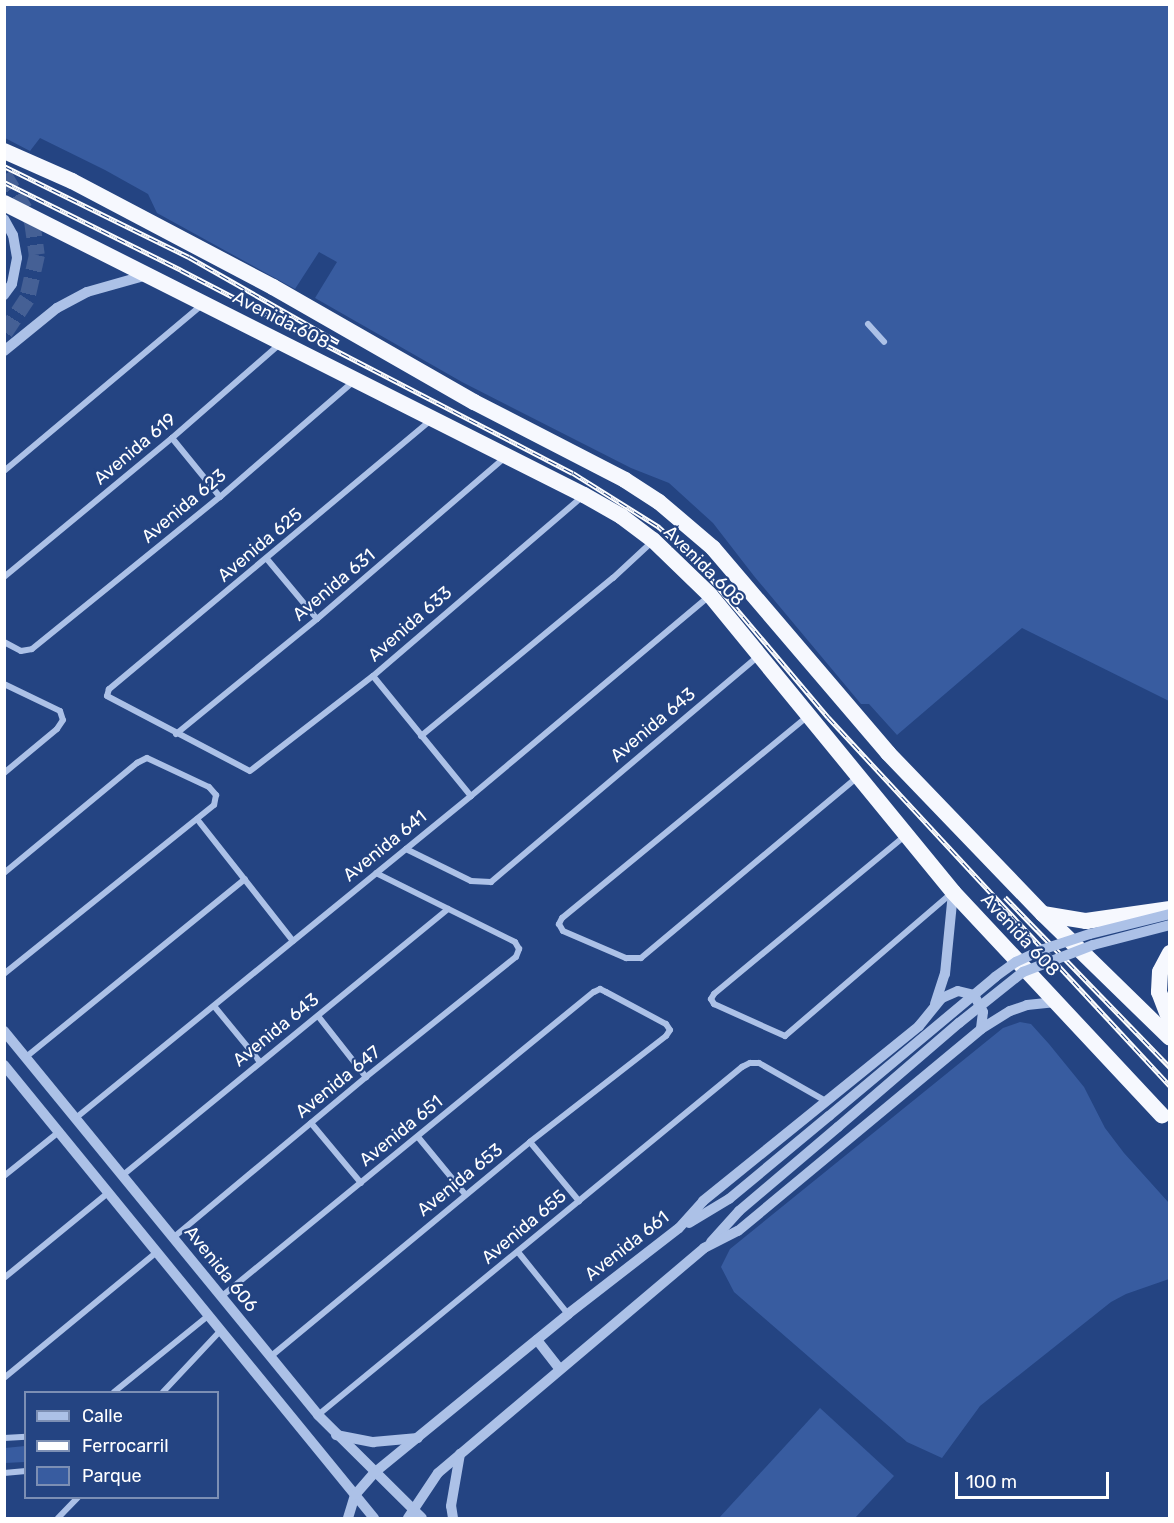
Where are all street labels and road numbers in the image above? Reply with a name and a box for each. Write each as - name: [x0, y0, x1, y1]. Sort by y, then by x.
- street label: Avenida 608: [229, 286, 333, 354]
- street label: Avenida 619: [90, 408, 180, 490]
- street label: Avenida 623: [137, 464, 231, 548]
- street label: Avenida 625: [213, 503, 307, 587]
- street label: Avenida 608: [659, 521, 749, 611]
- street label: Avenida 631: [289, 544, 379, 626]
- street label: Avenida 633: [364, 582, 456, 666]
- street label: Avenida 643: [606, 683, 700, 767]
- street label: Avenida 641: [339, 806, 431, 886]
- street label: Avenida 608: [976, 889, 1064, 981]
- street label: Avenida 643: [229, 989, 323, 1071]
- street label: Avenida 647: [291, 1041, 385, 1123]
- street label: Avenida 651: [355, 1091, 447, 1171]
- street label: Avenida 653: [413, 1139, 507, 1221]
- street label: Avenida 655: [477, 1185, 571, 1269]
- street label: Avenida 661: [581, 1207, 673, 1285]
- street label: Avenida 606: [180, 1222, 262, 1316]

